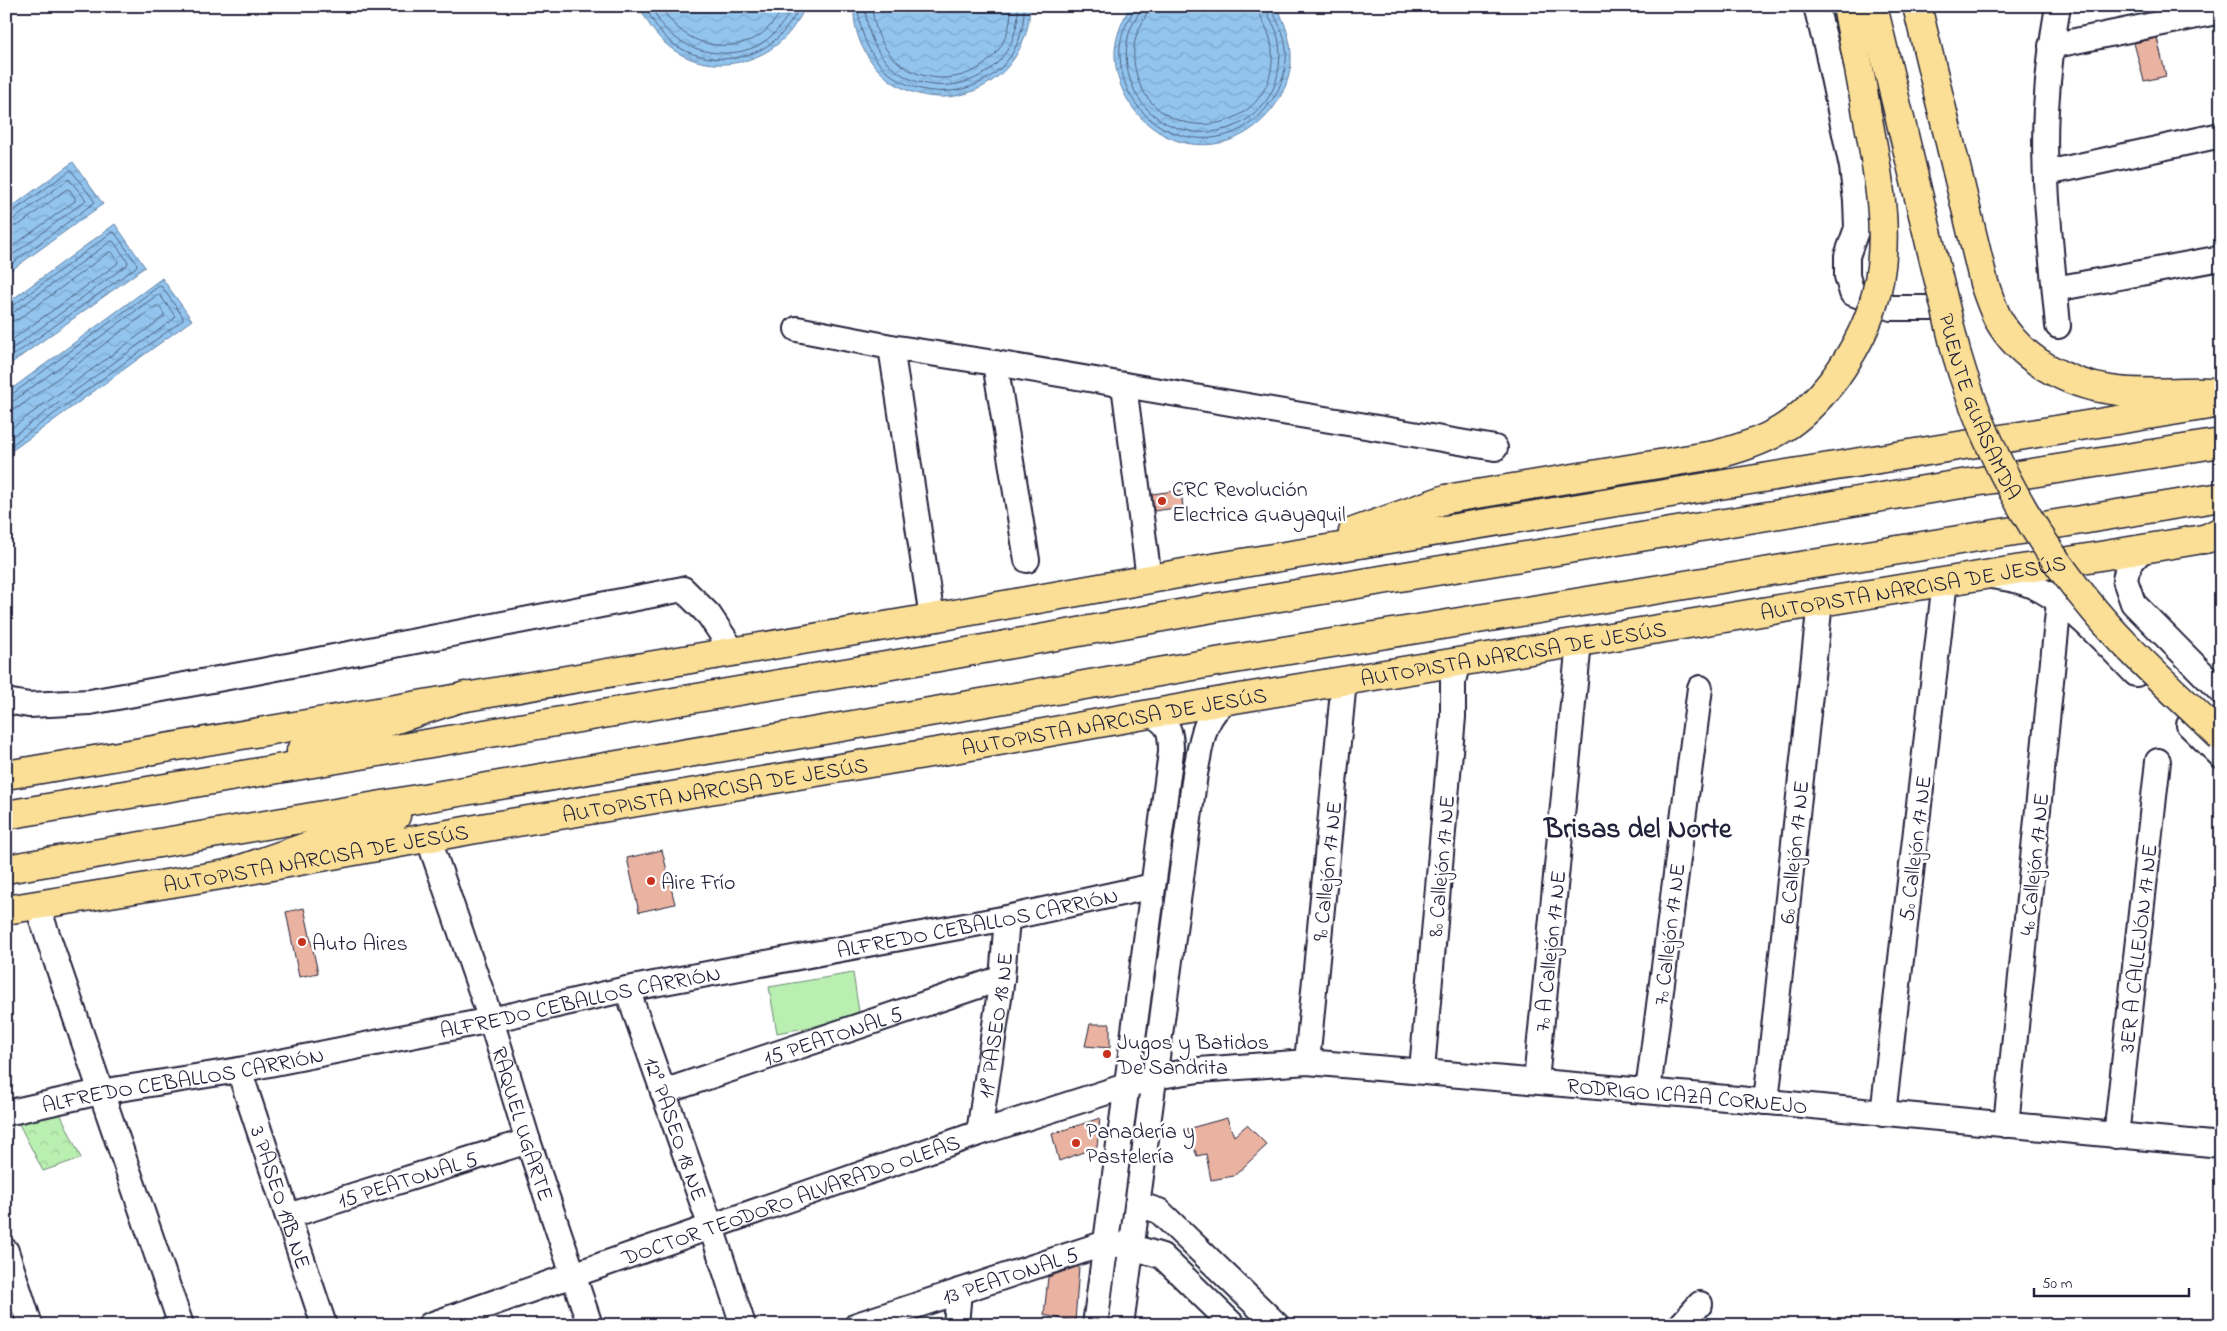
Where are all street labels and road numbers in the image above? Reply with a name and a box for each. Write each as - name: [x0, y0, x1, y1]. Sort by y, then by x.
- street label: PUENTE GUASAMDA: [1928, 311, 2028, 506]
- street label: AUTOPISTA NARCISA DE JESÚS: [1758, 549, 2069, 631]
- street label: AUTOPISTA NARCISA DE JESÚS: [1358, 615, 1669, 697]
- street label: AUTOPISTA NARCISA DE JESÚS: [959, 681, 1269, 766]
- street label: AUTOPISTA NARCISA DE JESÚS: [560, 751, 870, 833]
- street label: 5º Callejón 17 NE: [1892, 774, 1942, 923]
- street label: 6º Callejón 17 NE: [1773, 779, 1819, 925]
- street label: 4º Callejón 17 NE: [2013, 791, 2059, 937]
- street label: 8º Callejón 17 NE: [1421, 794, 1465, 939]
- street label: 9º Callejón 17 NE: [1306, 800, 1352, 943]
- street label: AUTOPISTA NARCISA DE JESÚS: [161, 818, 471, 903]
- street label: 3ER A CALLEJÓN 17 NE: [2112, 842, 2168, 1055]
- street label: 7º Callejón 17 NE: [1646, 861, 1696, 1007]
- street label: 7º A Callejón 17 NE: [1528, 869, 1576, 1034]
- street label: ALFREDO CEBALLOS CARRIÓN: [834, 881, 1122, 968]
- street label: 11° PASEO 18 NE: [971, 951, 1023, 1101]
- street label: ALFREDO CEBALLOS CARRIÓN: [437, 959, 724, 1049]
- street label: 15 PEATONAL 5: [760, 999, 908, 1076]
- street label: ALFREDO CEBALLOS CARRIÓN: [39, 1040, 327, 1124]
- street label: RAQUEL UGARTE: [481, 1043, 560, 1206]
- street label: 12° PASEO 18 NE: [633, 1053, 714, 1206]
- street label: RODRIGO ICAZA CORNEJO: [1565, 1071, 1809, 1125]
- street label: 3 PASEO 19B NE: [240, 1122, 317, 1274]
- street label: DOCTOR TEODORO ALVARADO OLEAS: [617, 1128, 965, 1276]
- street label: 15 PEATONAL 5: [334, 1145, 482, 1219]
- street label: 13 PEATONAL 5: [939, 1240, 1083, 1315]

